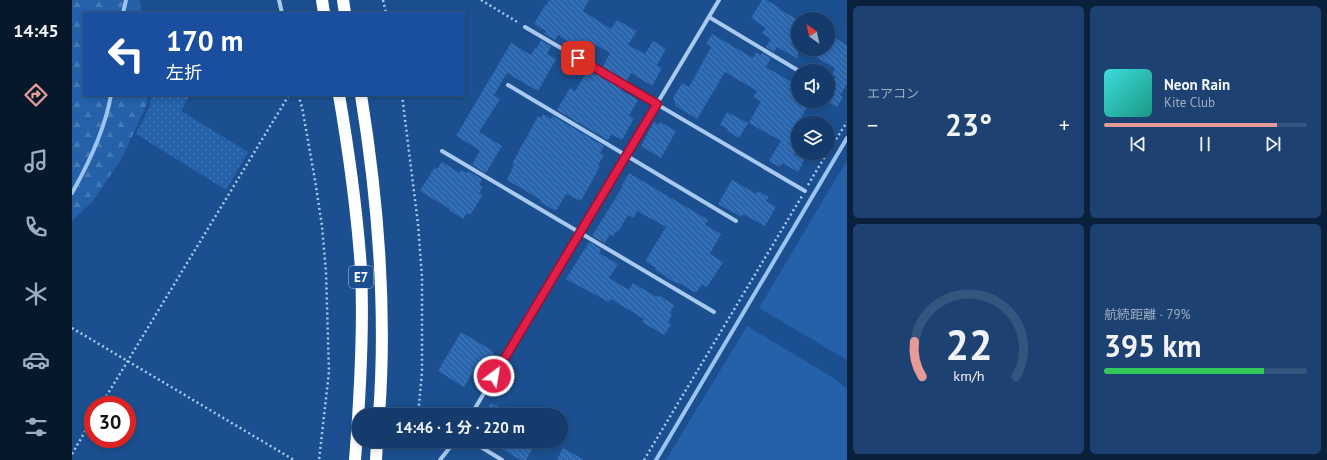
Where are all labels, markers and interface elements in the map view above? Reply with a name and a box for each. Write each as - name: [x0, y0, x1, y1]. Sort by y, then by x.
- north arrow: [791, 12, 835, 56]
- map controls: [791, 12, 835, 160]
- text: 14:45: [13, 19, 59, 42]
- text: 170 m: [166, 22, 243, 59]
- icon: left: [100, 28, 152, 80]
- pin: [561, 41, 595, 75]
- icon: arrive: [567, 47, 589, 69]
- text: 左折: [166, 61, 202, 84]
- button: sound: [791, 64, 835, 108]
- text: Neon Rain: [1164, 75, 1230, 94]
- icon: directions: [22, 81, 50, 109]
- text: エアコン: [867, 85, 919, 102]
- text: Kite Club: [1164, 94, 1215, 111]
- text: 23°: [945, 105, 992, 144]
- text: −: [867, 111, 878, 139]
- text: +: [1059, 111, 1070, 139]
- button: layers: [791, 116, 835, 160]
- icon: previous: [1127, 133, 1149, 155]
- icon: pause: [1194, 133, 1216, 155]
- icon: next: [1262, 133, 1284, 155]
- icon: music: [22, 147, 50, 175]
- icon: phone: [22, 213, 50, 241]
- road number: E7: [349, 266, 373, 288]
- icon: climate: [22, 280, 50, 308]
- text: 航続距離 · 79%: [1104, 306, 1191, 323]
- text: 22: [945, 318, 992, 371]
- text: 395 km: [1104, 326, 1202, 365]
- icon: car: [22, 346, 50, 374]
- position arrow: [473, 355, 515, 397]
- text: km/h: [953, 366, 984, 385]
- speed limit sign: 30: [84, 396, 136, 448]
- icon: filters: [22, 413, 50, 441]
- text: 14:46 · 1 分 · 220 m: [395, 418, 525, 437]

